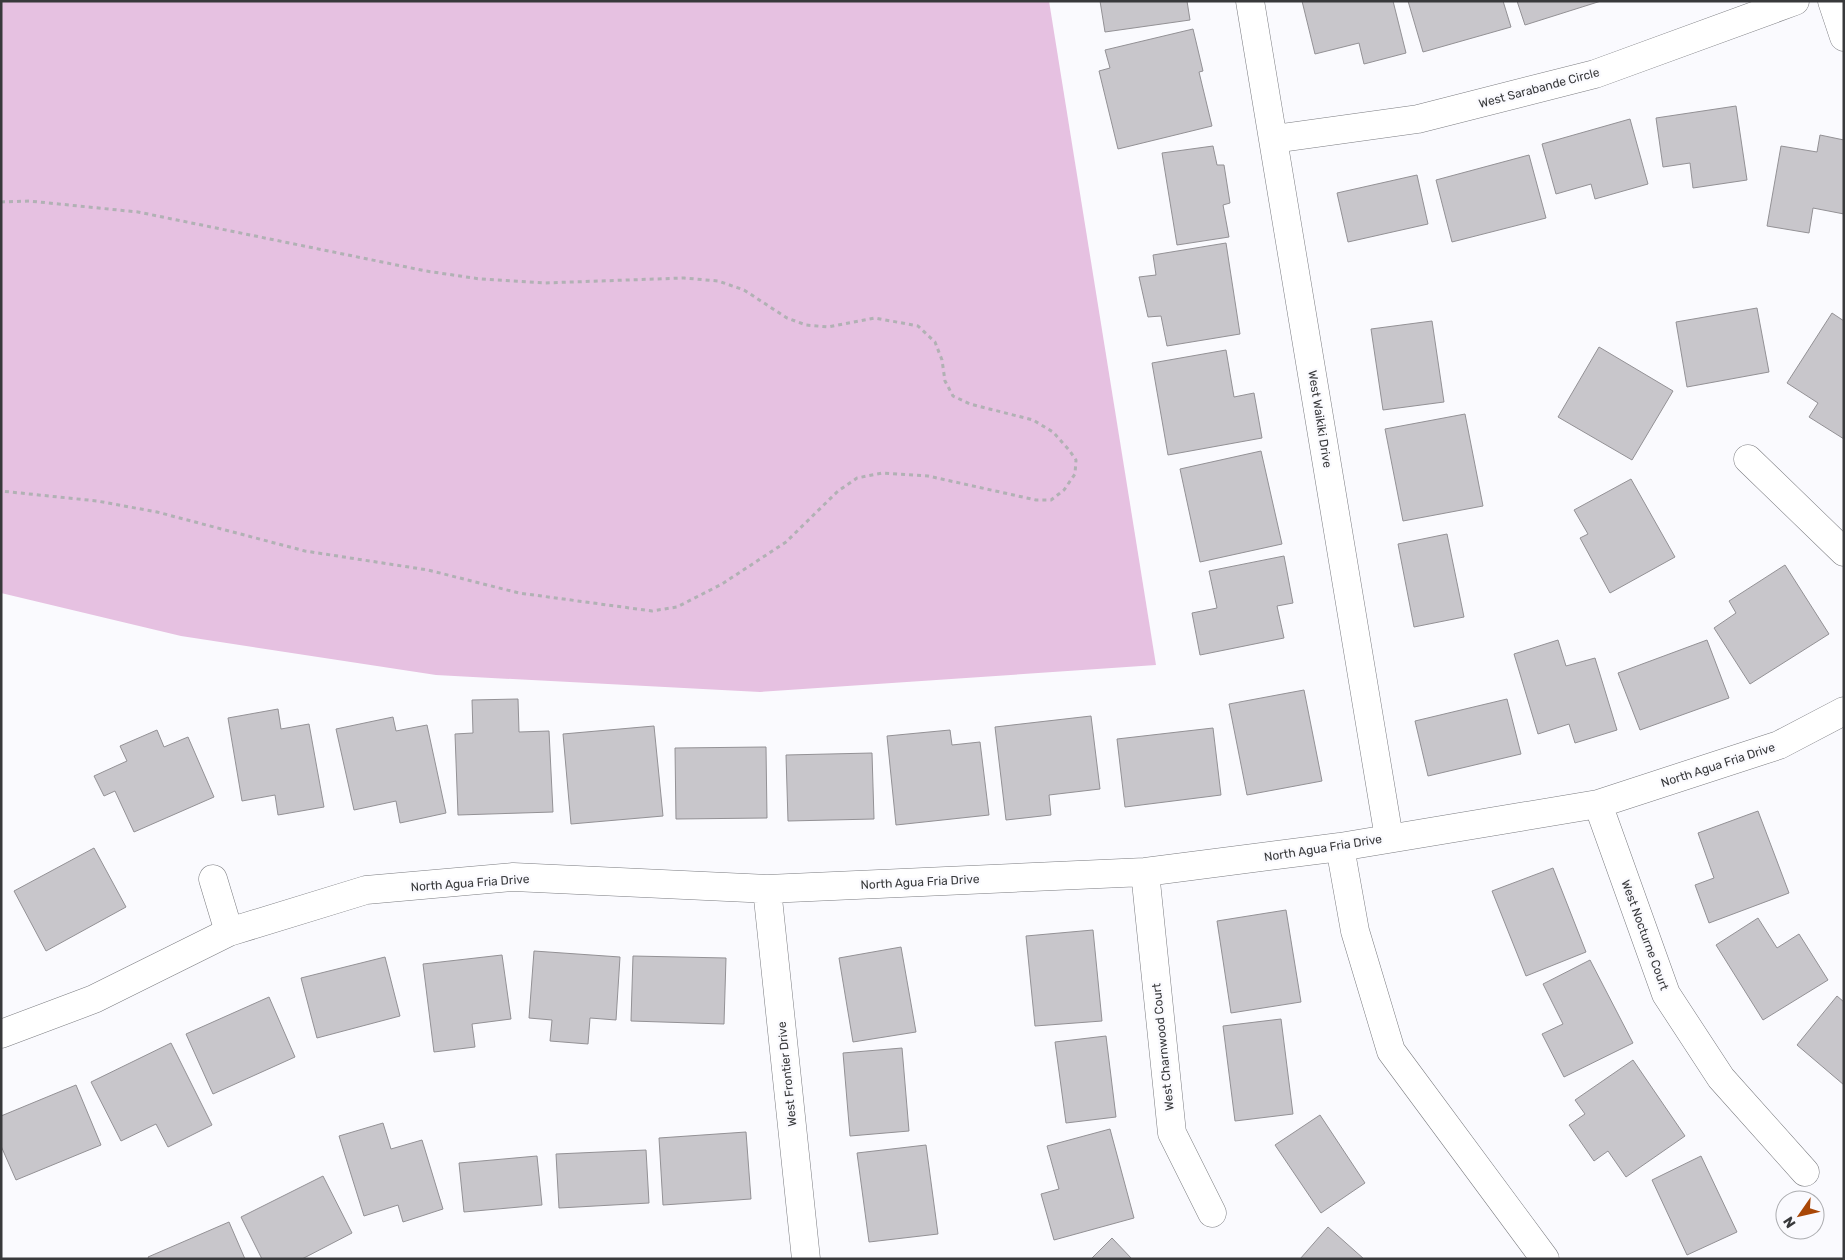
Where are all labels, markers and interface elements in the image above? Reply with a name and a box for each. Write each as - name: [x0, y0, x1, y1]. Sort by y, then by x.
- street label: West Sarabande Circle: [1477, 65, 1601, 111]
- street label: West Waikiki Drive: [1305, 369, 1335, 469]
- street label: North Agua Fria Drive: [1659, 740, 1777, 790]
- street label: North Agua Fria Drive: [1263, 832, 1383, 864]
- street label: North Agua Fria Drive: [410, 872, 530, 894]
- street label: North Agua Fria Drive: [860, 872, 980, 892]
- street label: West Nocturne Court: [1619, 878, 1672, 992]
- street label: West Charnwood Court: [1149, 982, 1177, 1111]
- street label: West Frontier Drive: [774, 1020, 799, 1127]
- north arrow: [1775, 1190, 1825, 1240]
- text: N: [1780, 1213, 1800, 1231]

